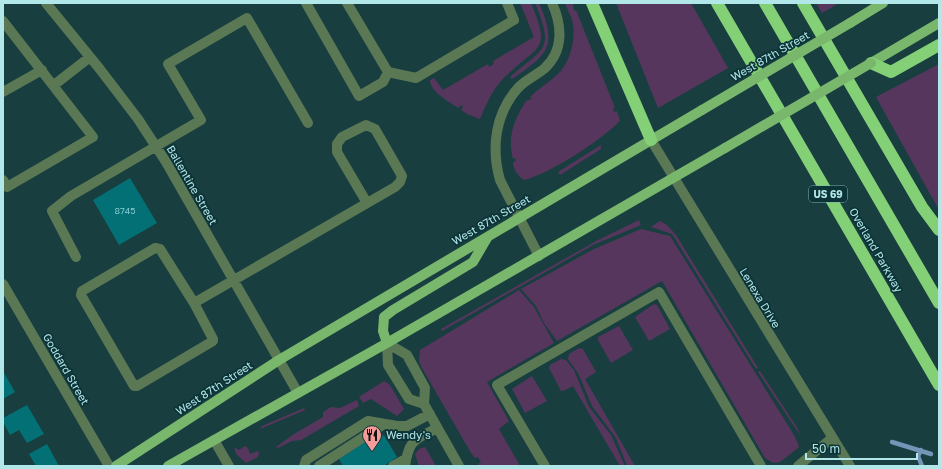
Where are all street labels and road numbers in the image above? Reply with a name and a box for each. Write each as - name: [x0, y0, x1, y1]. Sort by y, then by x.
- street label: West 87th Street: [728, 28, 811, 83]
- street label: Ballentine Street: [164, 143, 220, 227]
- road number: US 69: [809, 186, 847, 202]
- street label: West 87th Street: [449, 192, 532, 247]
- street label: Overland Parkway: [847, 205, 906, 294]
- street label: Lenexa Drive: [737, 265, 783, 330]
- street label: Goddard Street: [41, 331, 92, 407]
- street label: West 87th Street: [173, 358, 254, 417]

